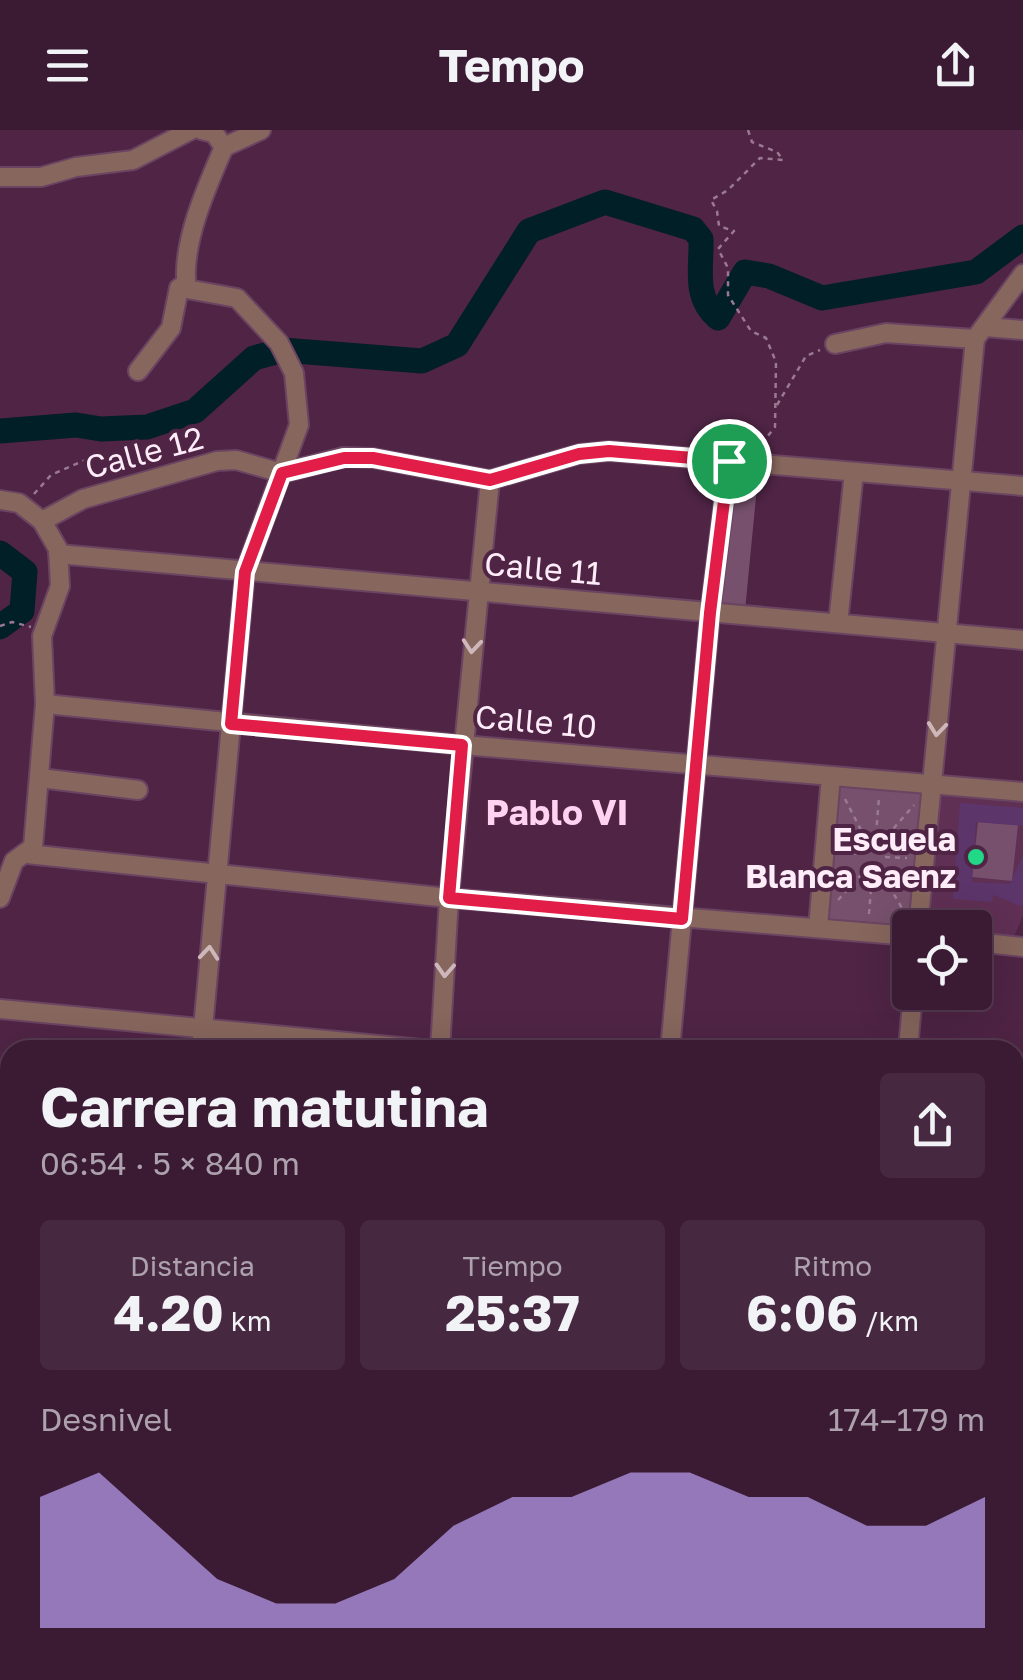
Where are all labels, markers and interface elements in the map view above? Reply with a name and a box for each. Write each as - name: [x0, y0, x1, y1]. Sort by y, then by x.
- icon: menu: [40, 38, 95, 93]
- text: Tempo: [438, 38, 585, 92]
- icon: share: [928, 38, 983, 93]
- street label: Calle 12: [81, 418, 207, 486]
- pin: [687, 419, 772, 504]
- icon: arrive: [702, 434, 757, 489]
- street label: Calle 11: [483, 544, 603, 592]
- one-way arrow: [462, 638, 483, 654]
- street label: Calle 10: [474, 697, 598, 745]
- one-way arrow: [927, 722, 948, 738]
- district label: Pablo VI: [486, 791, 628, 833]
- place label: Escuela Blanca Saenz: [745, 820, 956, 895]
- marker: Escuela Blanca Saenz: [965, 846, 987, 868]
- map controls: [892, 910, 992, 1010]
- button: locate: [892, 910, 992, 1010]
- one-way arrow: [198, 944, 220, 960]
- one-way arrow: [435, 962, 456, 978]
- text: Carrera matutina: [40, 1073, 489, 1139]
- button: share: [880, 1073, 985, 1178]
- text: 06:54 · 5 × 840 m: [40, 1144, 300, 1182]
- text: Distancia: [130, 1249, 255, 1282]
- text: Tiempo: [463, 1249, 562, 1282]
- text: Ritmo: [793, 1249, 872, 1282]
- text: 4.20: [114, 1282, 224, 1342]
- text: 25:37: [445, 1282, 580, 1342]
- text: 6:06: [746, 1282, 858, 1342]
- text: km: [224, 1304, 271, 1337]
- text: /km: [858, 1304, 919, 1337]
- text: Desnivel: [40, 1400, 172, 1438]
- text: 174–179 m: [828, 1400, 985, 1438]

